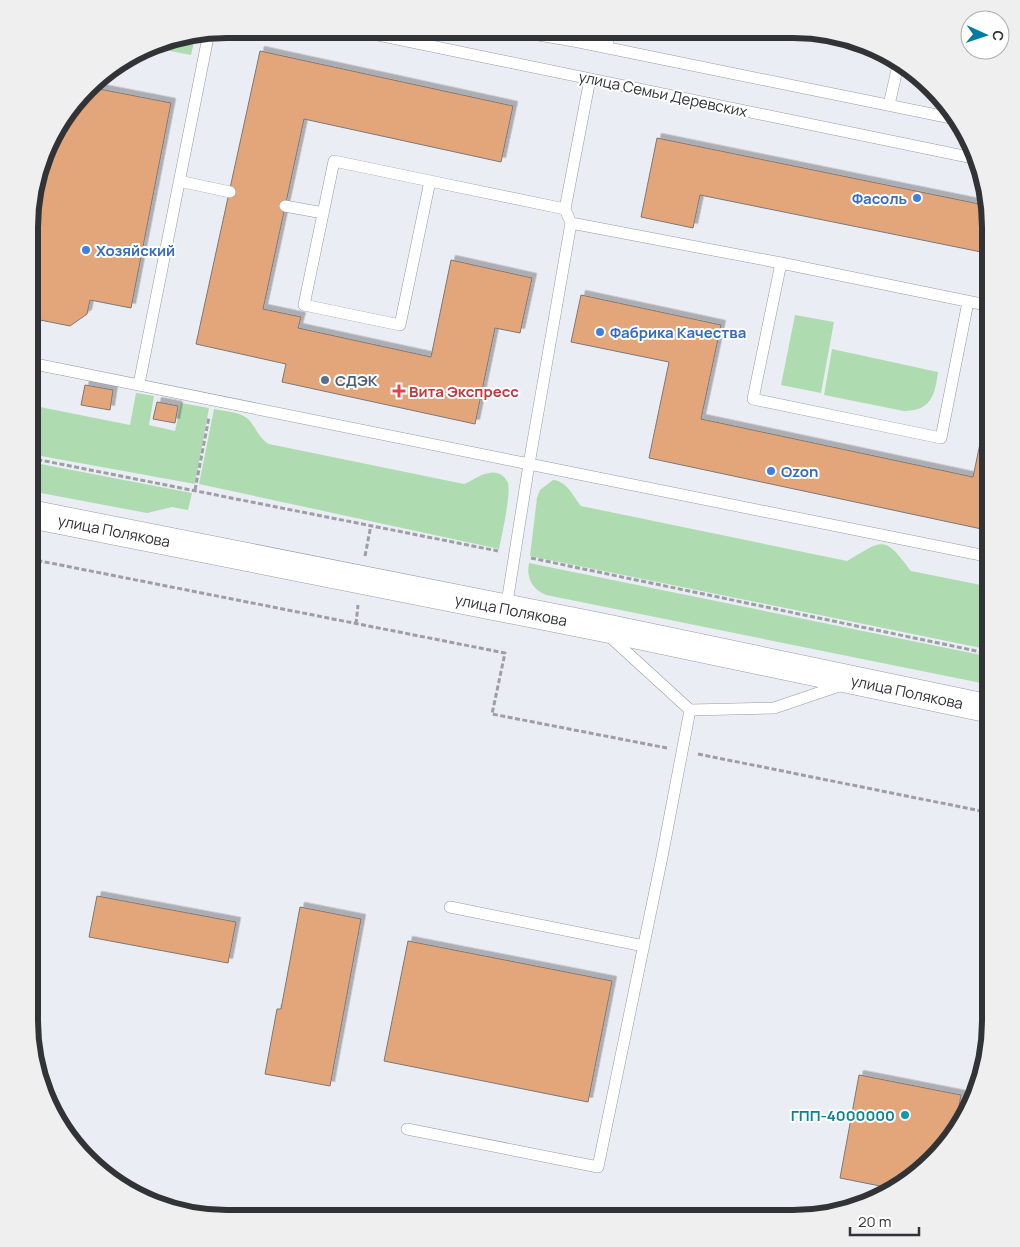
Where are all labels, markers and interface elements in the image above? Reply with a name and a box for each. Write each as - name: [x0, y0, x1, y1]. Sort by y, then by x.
- north arrow: [960, 10, 1010, 60]
- text: С: [989, 30, 1008, 41]
- street label: улица Семьи Деревских: [577, 66, 749, 122]
- place label: Фасоль: [852, 188, 907, 209]
- marker: Фасоль: [911, 192, 923, 204]
- place label: Хозяйский: [96, 240, 175, 261]
- marker: Хозяйский: [80, 244, 92, 256]
- place label: Фабрика Качества: [610, 322, 746, 343]
- marker: Фабрика Качества: [594, 326, 606, 338]
- place label: СДЭК: [335, 370, 378, 391]
- marker: СДЭК: [319, 374, 331, 386]
- place label: Вита Экспресс: [409, 381, 519, 402]
- marker: Вита Экспресс: [393, 385, 405, 397]
- place label: Ozon: [781, 461, 818, 482]
- marker: Ozon: [765, 465, 777, 477]
- street label: улица Полякова: [56, 510, 172, 552]
- street label: улица Полякова: [453, 589, 569, 631]
- street label: улица Полякова: [849, 670, 965, 714]
- place label: ГПП-4000000: [791, 1105, 895, 1126]
- marker: ГПП-4000000: [899, 1109, 911, 1121]
- scale bar: [850, 1204, 919, 1236]
- text: 20 m: [858, 1211, 891, 1232]

